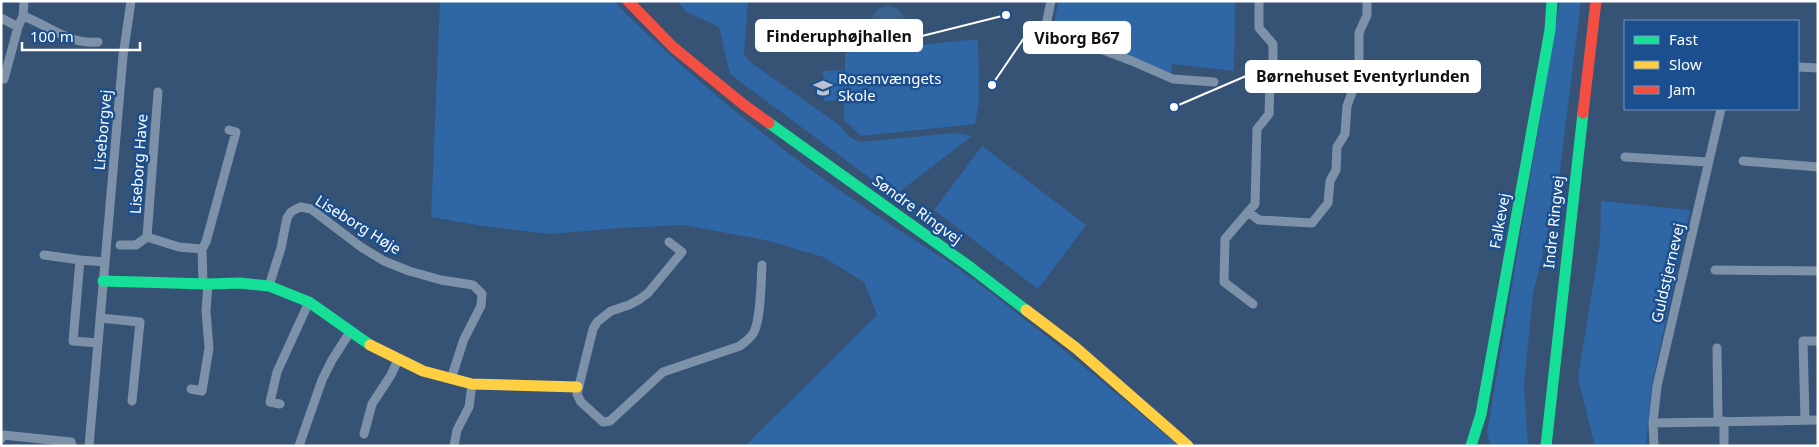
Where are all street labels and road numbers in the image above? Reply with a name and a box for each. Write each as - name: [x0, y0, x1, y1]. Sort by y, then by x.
- street label: Liseborgvej: [89, 89, 115, 171]
- street label: Liseborg Have: [125, 113, 151, 215]
- street label: Søndre Ringvej: [869, 170, 966, 248]
- street label: Indre Ringvej: [1538, 174, 1568, 269]
- street label: Liseborg Høje: [312, 190, 405, 258]
- street label: Falkevej: [1484, 191, 1514, 250]
- street label: Guldstjernevej: [1646, 221, 1688, 325]

